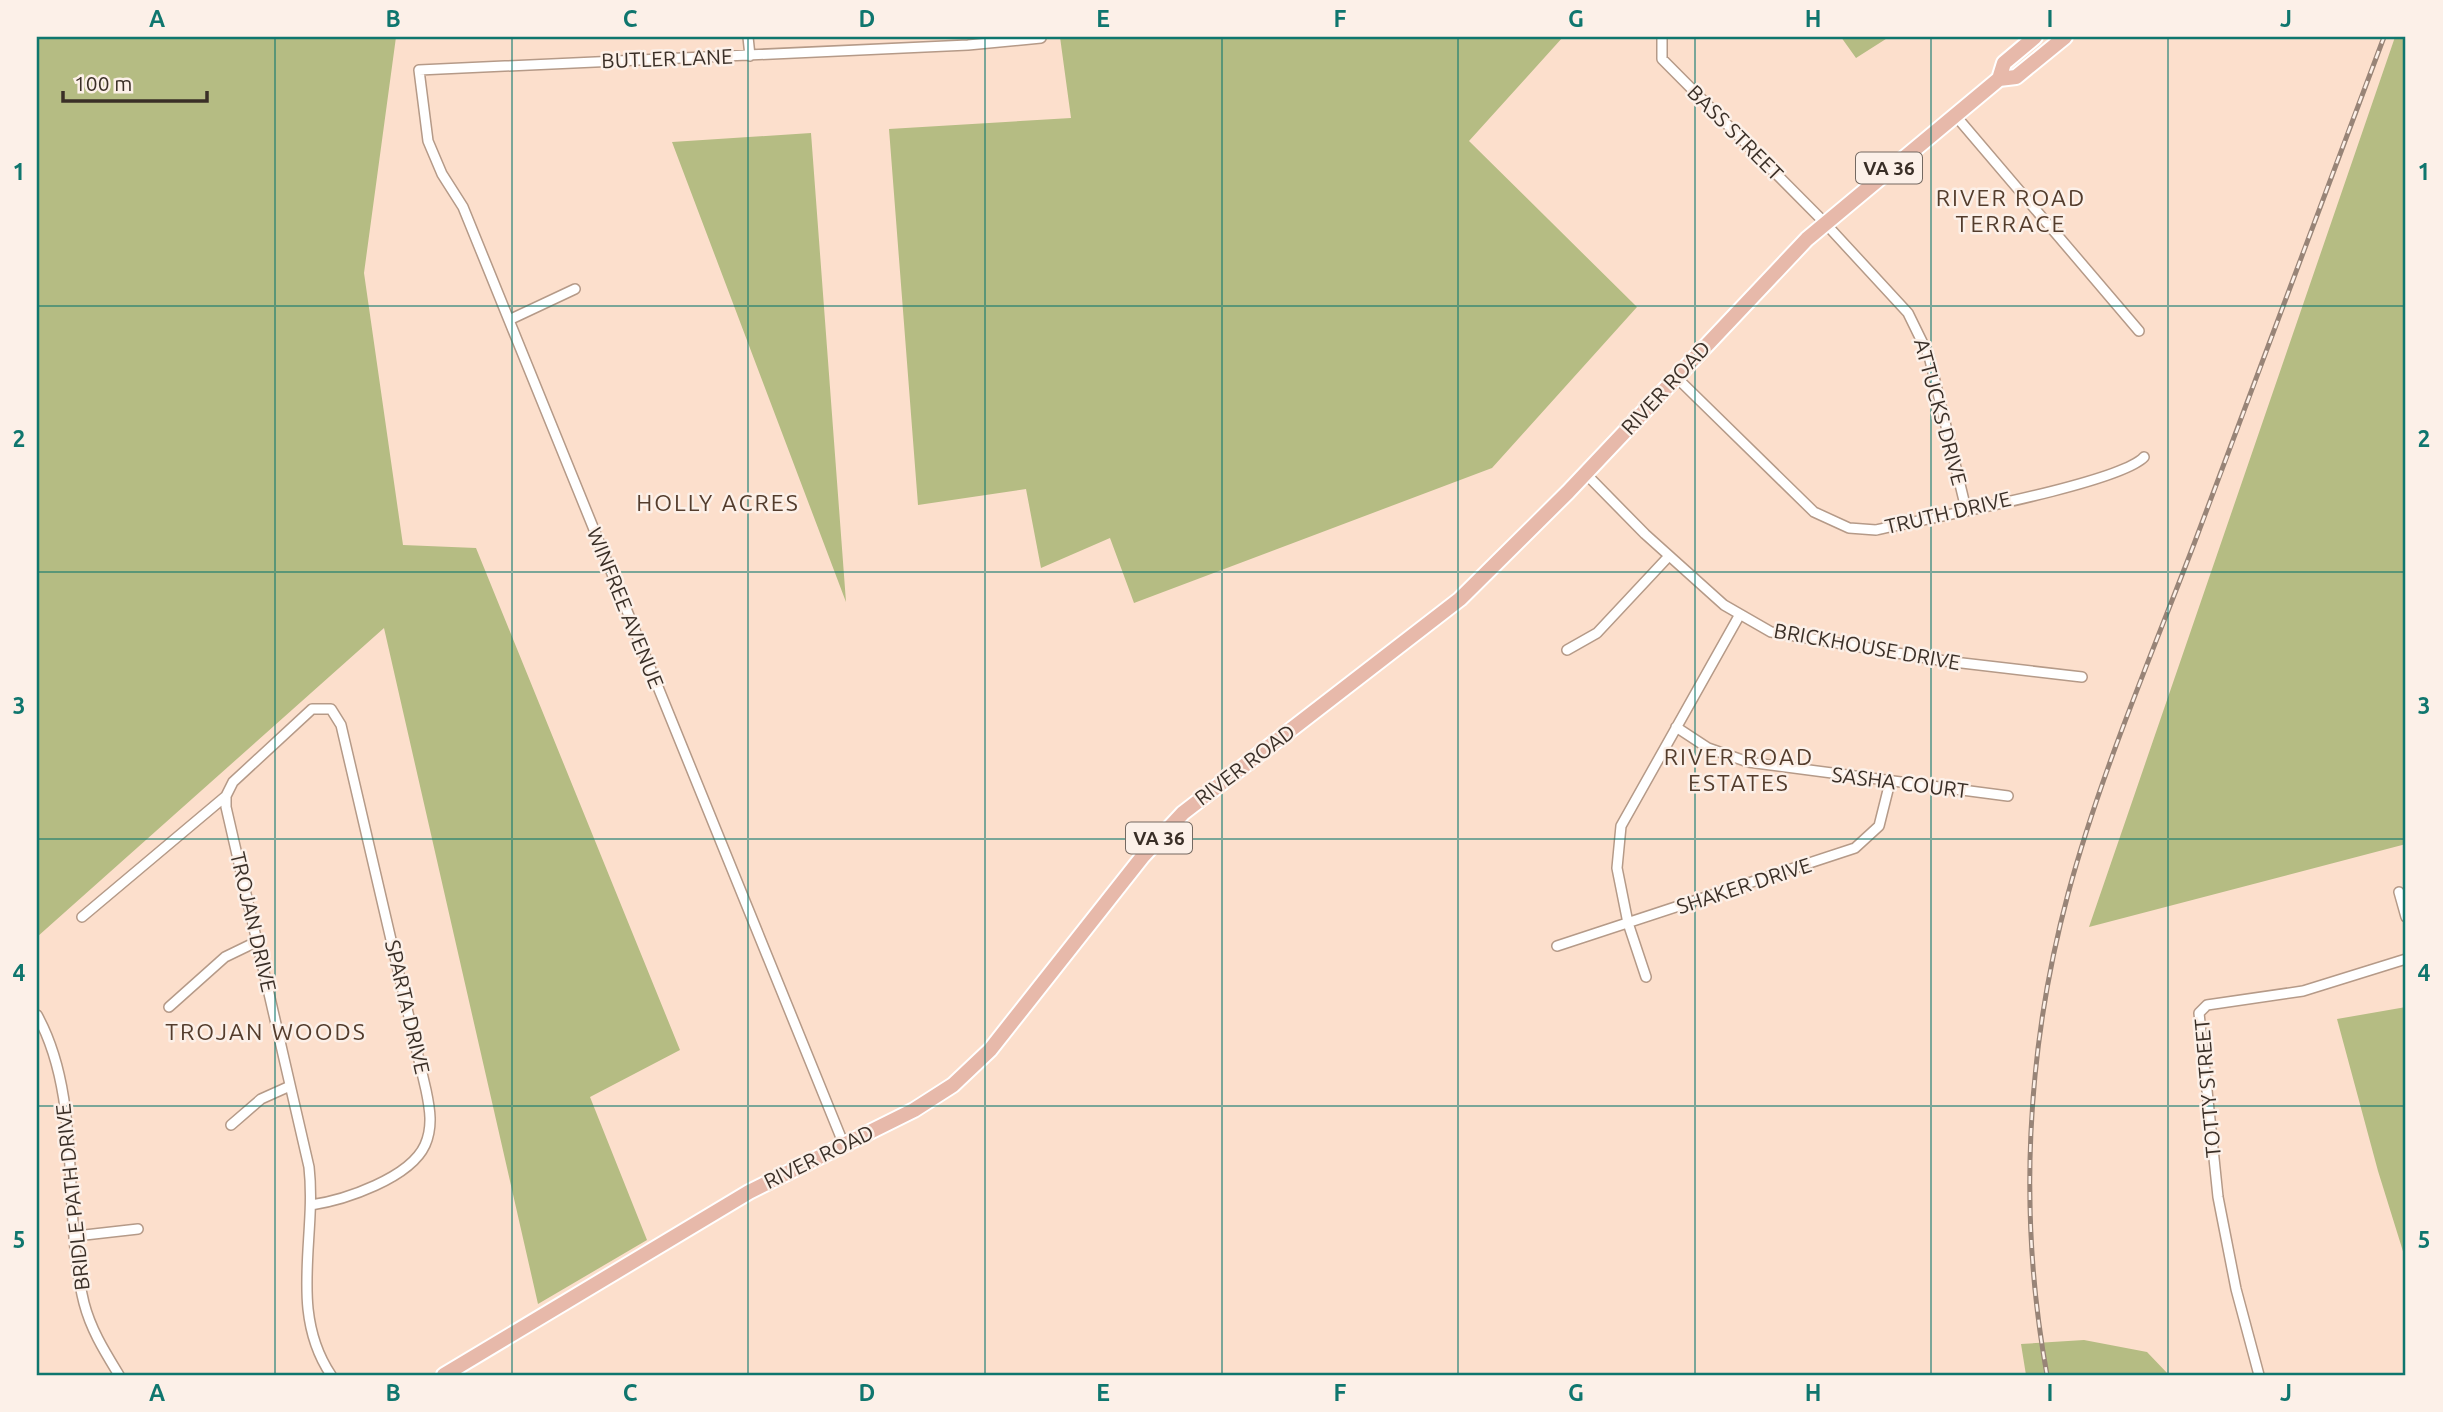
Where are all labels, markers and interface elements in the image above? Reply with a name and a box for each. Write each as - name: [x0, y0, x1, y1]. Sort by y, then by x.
- text: A: [149, 6, 165, 31]
- text: B: [385, 6, 401, 31]
- text: C: [623, 6, 638, 31]
- text: D: [859, 6, 875, 31]
- text: E: [1096, 6, 1110, 31]
- text: F: [1334, 6, 1347, 31]
- text: G: [1568, 6, 1584, 31]
- text: H: [1805, 6, 1821, 31]
- text: I: [2047, 6, 2053, 31]
- text: J: [2280, 6, 2292, 31]
- street label: BUTLER LANE: [601, 44, 733, 72]
- scale bar: [63, 60, 206, 104]
- text: 100 m: [74, 71, 132, 95]
- street label: BASS STREET: [1683, 80, 1789, 185]
- road number: VA 36: [1856, 152, 1922, 184]
- text: 1: [13, 159, 25, 184]
- text: 1: [2418, 159, 2430, 184]
- district label: RIVER ROAD TERRACE: [1936, 185, 2086, 236]
- street label: RIVER ROAD: [1616, 336, 1715, 439]
- street label: ATTUCKS DRIVE: [1910, 336, 1972, 488]
- text: 2: [13, 426, 25, 451]
- text: 2: [2418, 426, 2430, 451]
- street label: TRUTH DRIVE: [1882, 486, 2013, 538]
- district label: HOLLY ACRES: [636, 490, 800, 515]
- street label: WINFREE AVENUE: [583, 524, 669, 691]
- street label: BRICKHOUSE DRIVE: [1772, 618, 1962, 674]
- text: 3: [13, 693, 25, 718]
- text: 3: [2418, 693, 2430, 718]
- street label: RIVER ROAD: [1190, 719, 1299, 810]
- district label: RIVER ROAD ESTATES: [1664, 744, 1814, 795]
- street label: SASHA COURT: [1831, 762, 1970, 802]
- road number: VA 36: [1126, 822, 1192, 853]
- street label: TROJAN DRIVE: [226, 849, 282, 994]
- street label: SHAKER DRIVE: [1673, 852, 1814, 918]
- street label: SPARTA DRIVE: [381, 937, 435, 1076]
- text: 4: [13, 960, 26, 985]
- text: 4: [2418, 960, 2431, 985]
- street label: TOTTY STREET: [2189, 1017, 2225, 1159]
- district label: TROJAN WOODS: [165, 1019, 367, 1044]
- street label: BRIDLE PATH DRIVE: [50, 1103, 94, 1292]
- street label: RIVER ROAD: [760, 1119, 877, 1193]
- text: 5: [13, 1227, 25, 1252]
- text: 5: [2418, 1227, 2430, 1252]
- text: A: [149, 1380, 165, 1405]
- text: B: [385, 1380, 401, 1405]
- text: C: [623, 1380, 638, 1405]
- text: D: [859, 1380, 875, 1405]
- text: E: [1096, 1380, 1110, 1405]
- text: F: [1334, 1380, 1347, 1405]
- text: G: [1568, 1380, 1584, 1405]
- text: H: [1805, 1380, 1821, 1405]
- text: I: [2047, 1380, 2053, 1405]
- text: J: [2280, 1380, 2292, 1405]

